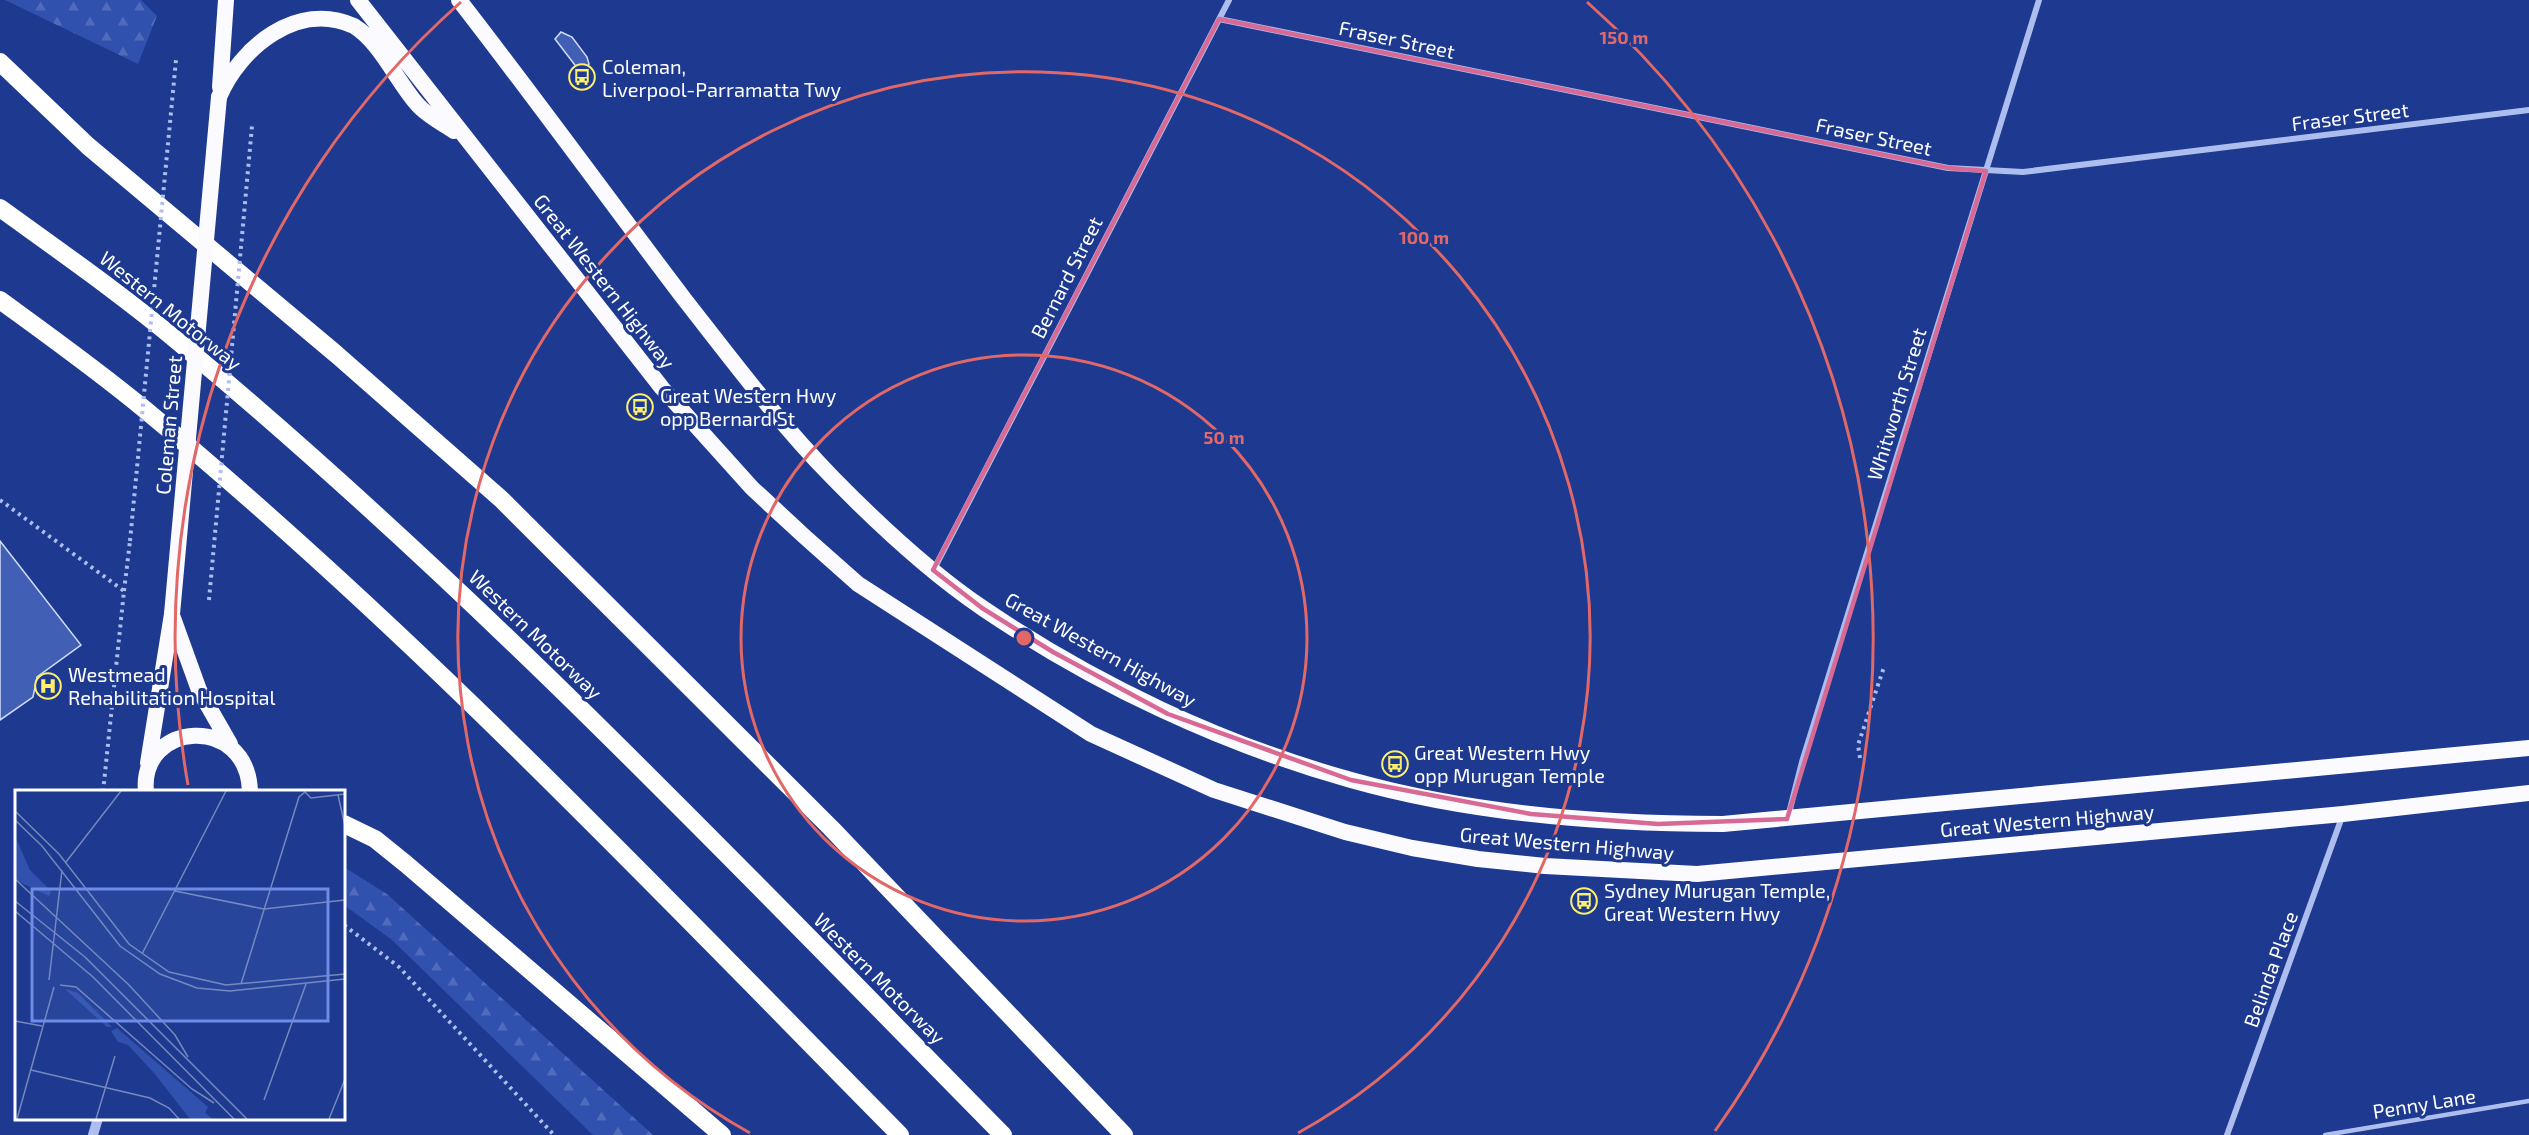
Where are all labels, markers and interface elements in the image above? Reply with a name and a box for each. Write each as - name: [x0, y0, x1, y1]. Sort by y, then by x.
- street label: Fraser Street: [1337, 15, 1458, 63]
- text: 150 m: [1600, 26, 1648, 48]
- place label: Coleman, Liverpool-Parramatta Twy: [602, 54, 841, 101]
- bus stop icon: Coleman, Liverpool-Parramatta Twy: [567, 62, 597, 92]
- street label: Fraser Street: [2290, 97, 2410, 135]
- street label: Fraser Street: [1814, 112, 1935, 160]
- street label: Great Western Highway: [529, 189, 681, 373]
- street label: Bernard Street: [1025, 212, 1107, 342]
- text: 100 m: [1399, 226, 1449, 248]
- street label: Western Motorway: [95, 245, 247, 375]
- street label: Whitworth Street: [1861, 324, 1931, 483]
- street label: Coleman Street: [150, 354, 186, 496]
- place label: Great Western Hwy opp Bernard St: [660, 383, 837, 430]
- bus stop icon: Great Western Hwy opp Bernard St: [625, 392, 655, 422]
- text: 50 m: [1203, 426, 1245, 448]
- street label: Western Motorway: [464, 564, 608, 704]
- street label: Great Western Highway: [1001, 586, 1201, 712]
- centre of rings: [1014, 628, 1034, 648]
- place label: Westmead Rehabilitation Hospital: [68, 662, 276, 709]
- hospital icon: Westmead Rehabilitation Hospital: [33, 671, 63, 701]
- place label: Great Western Hwy opp Murugan Temple: [1414, 740, 1605, 787]
- bus stop icon: Great Western Hwy opp Murugan Temple: [1380, 749, 1410, 779]
- inset map: [15, 790, 345, 1120]
- street label: Great Western Highway: [1939, 799, 2156, 841]
- street label: Great Western Highway: [1459, 822, 1676, 864]
- place label: Sydney Murugan Temple, Great Western Hwy: [1604, 878, 1830, 925]
- bus stop icon: Sydney Murugan Temple, Great Western Hwy: [1569, 886, 1599, 916]
- street label: Western Motorway: [809, 907, 951, 1049]
- street label: Belinda Place: [2238, 908, 2302, 1030]
- street label: Penny Lane: [2371, 1083, 2477, 1123]

